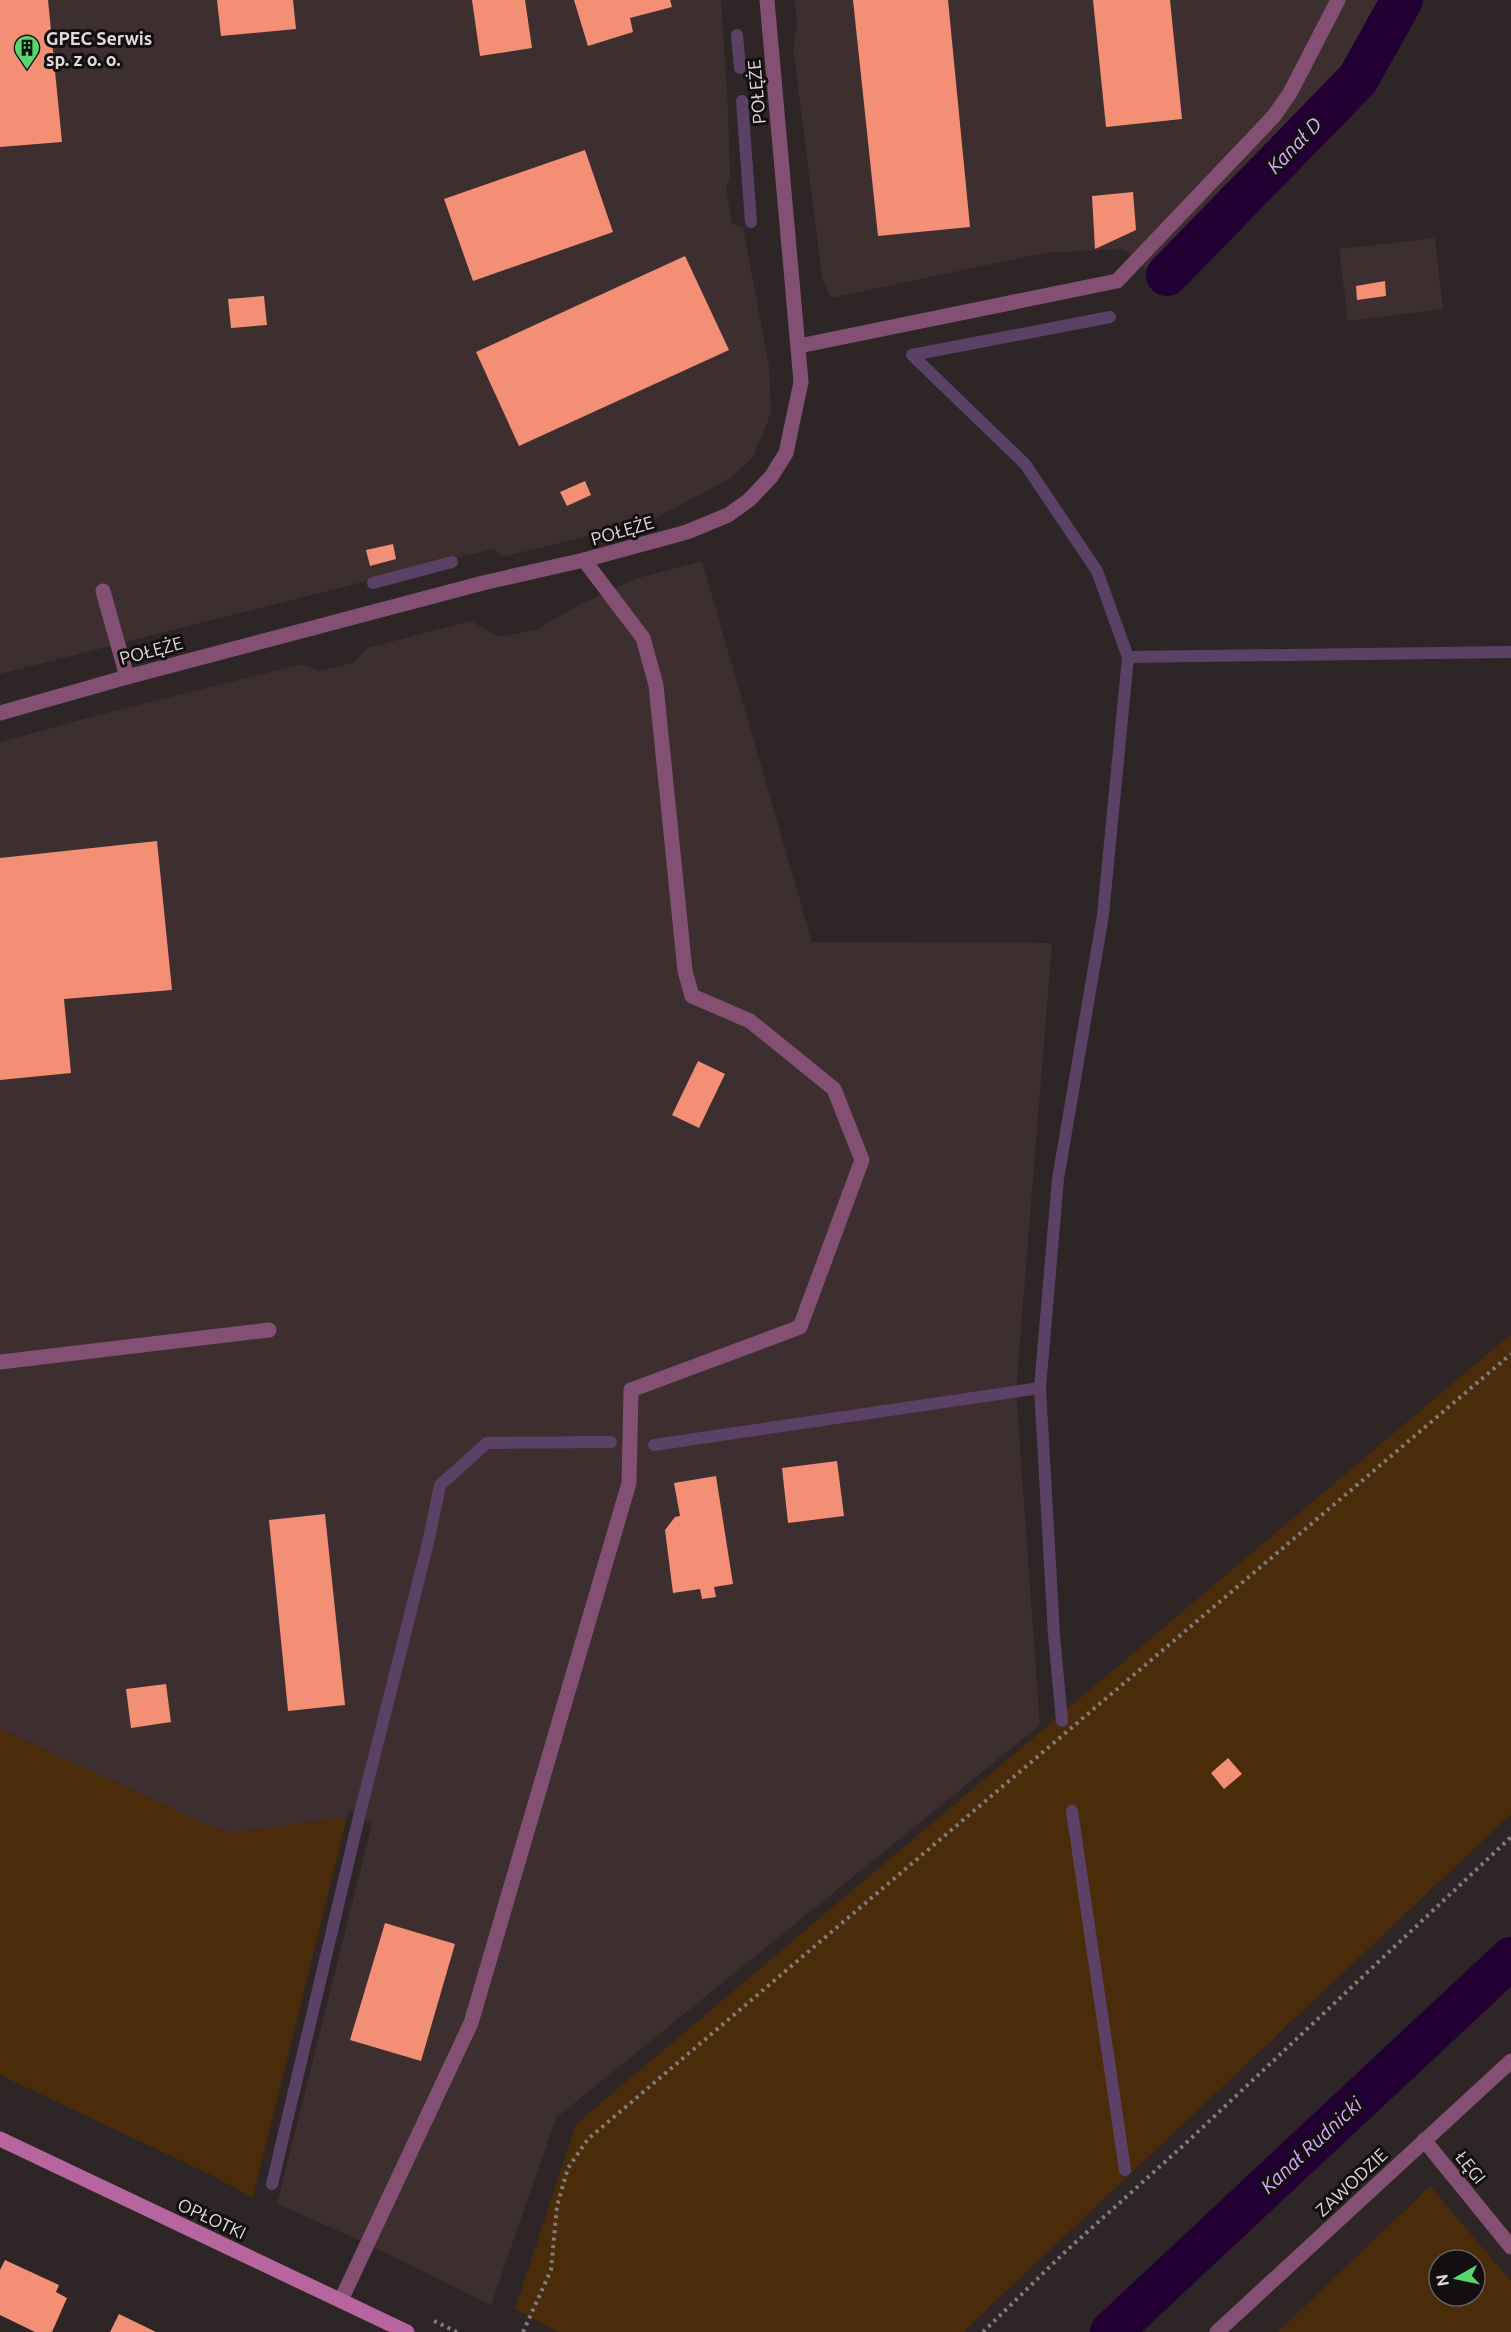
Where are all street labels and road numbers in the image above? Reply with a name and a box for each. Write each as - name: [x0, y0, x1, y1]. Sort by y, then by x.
- street label: POŁĘŻE: [743, 59, 769, 125]
- street label: POŁĘŻE: [588, 511, 656, 549]
- street label: POŁĘŻE: [117, 632, 185, 668]
- street label: ZAWODZIE: [1311, 2144, 1391, 2220]
- street label: ŁĘGI: [1452, 2147, 1490, 2187]
- street label: OPŁOTKI: [175, 2194, 249, 2242]

